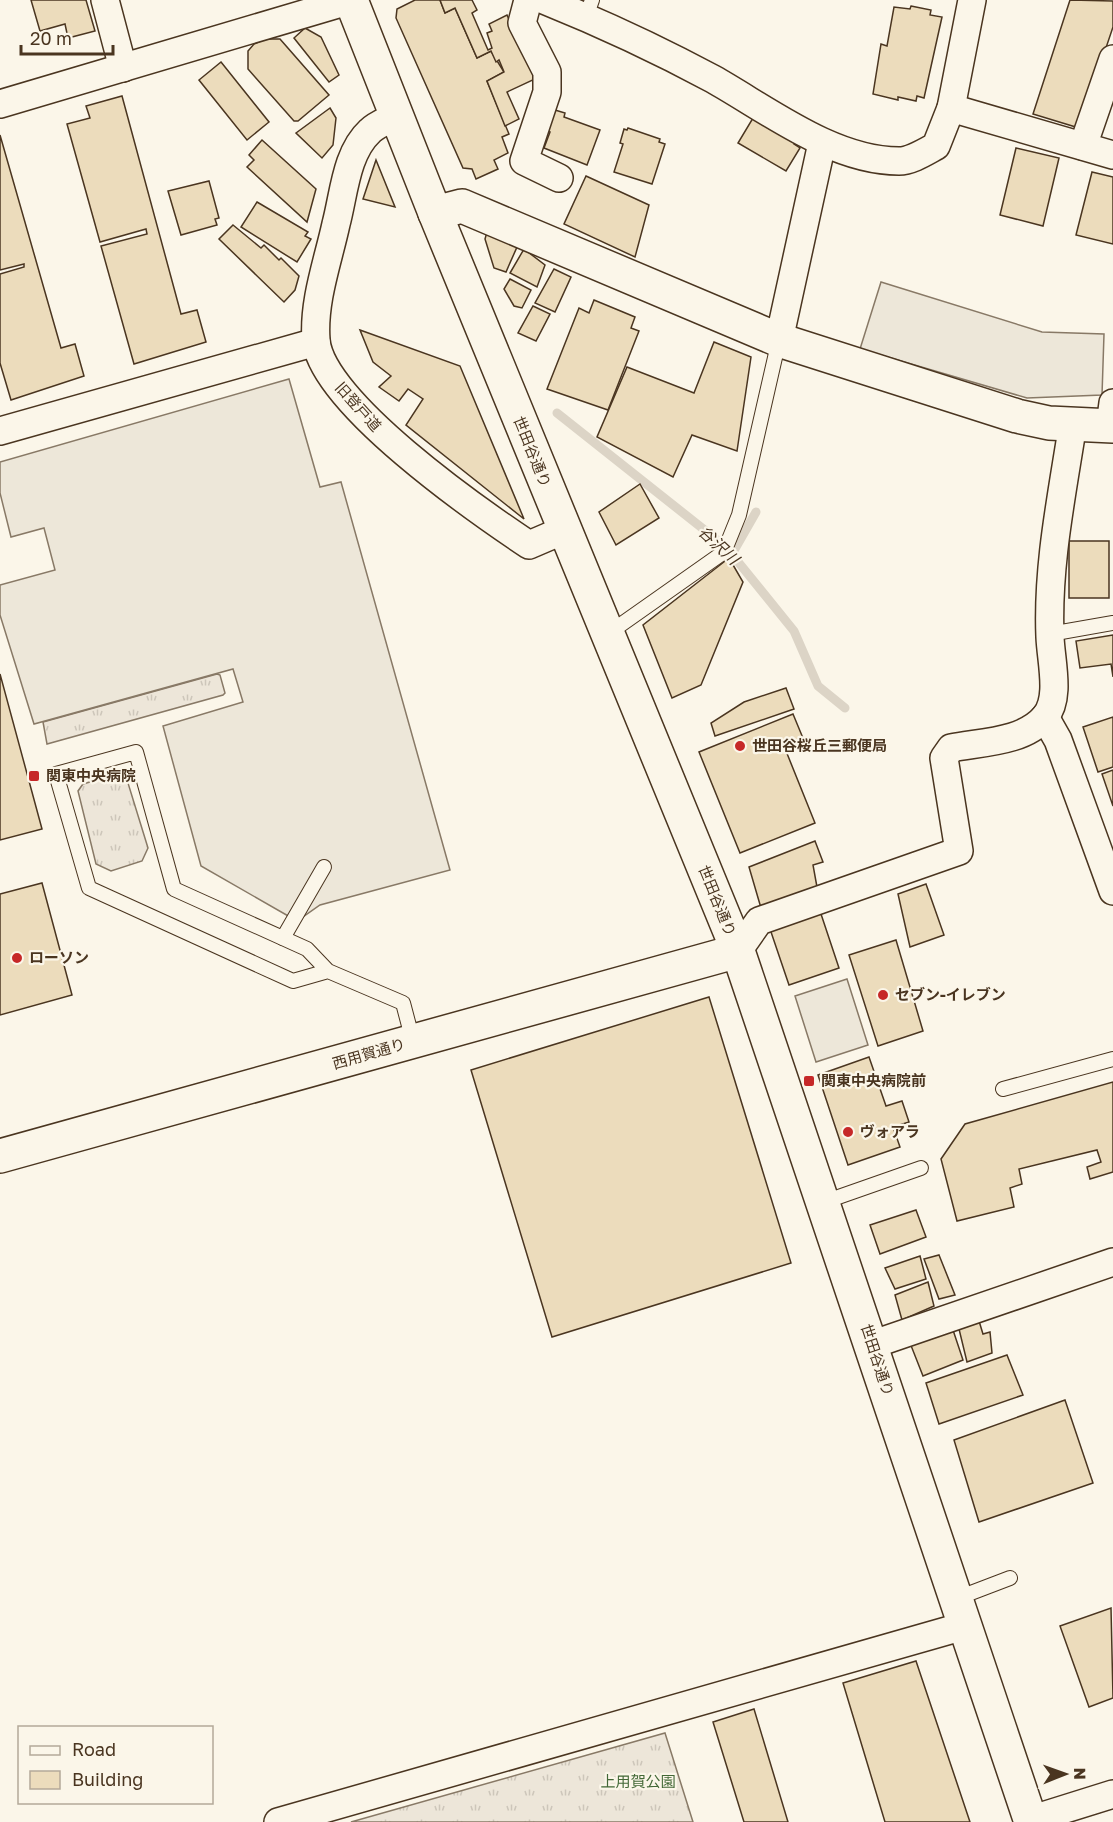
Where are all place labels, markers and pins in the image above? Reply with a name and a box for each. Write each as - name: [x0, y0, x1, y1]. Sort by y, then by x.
- place label: 世田谷桜丘三郵便局: [752, 736, 887, 754]
- marker: 世田谷桜丘三郵便局: [733, 739, 747, 753]
- place label: 関東中央病院: [46, 766, 136, 784]
- marker: 関東中央病院: [27, 769, 41, 783]
- place label: ローソン: [29, 948, 89, 966]
- marker: ローソン: [10, 951, 24, 965]
- place label: セブン-イレブン: [895, 985, 1006, 1003]
- marker: セブン-イレブン: [876, 988, 890, 1002]
- place label: 関東中央病院前: [821, 1071, 926, 1089]
- marker: 関東中央病院前: [802, 1074, 816, 1088]
- place label: ヴォアラ: [860, 1122, 920, 1140]
- marker: ヴォアラ: [841, 1125, 855, 1139]

